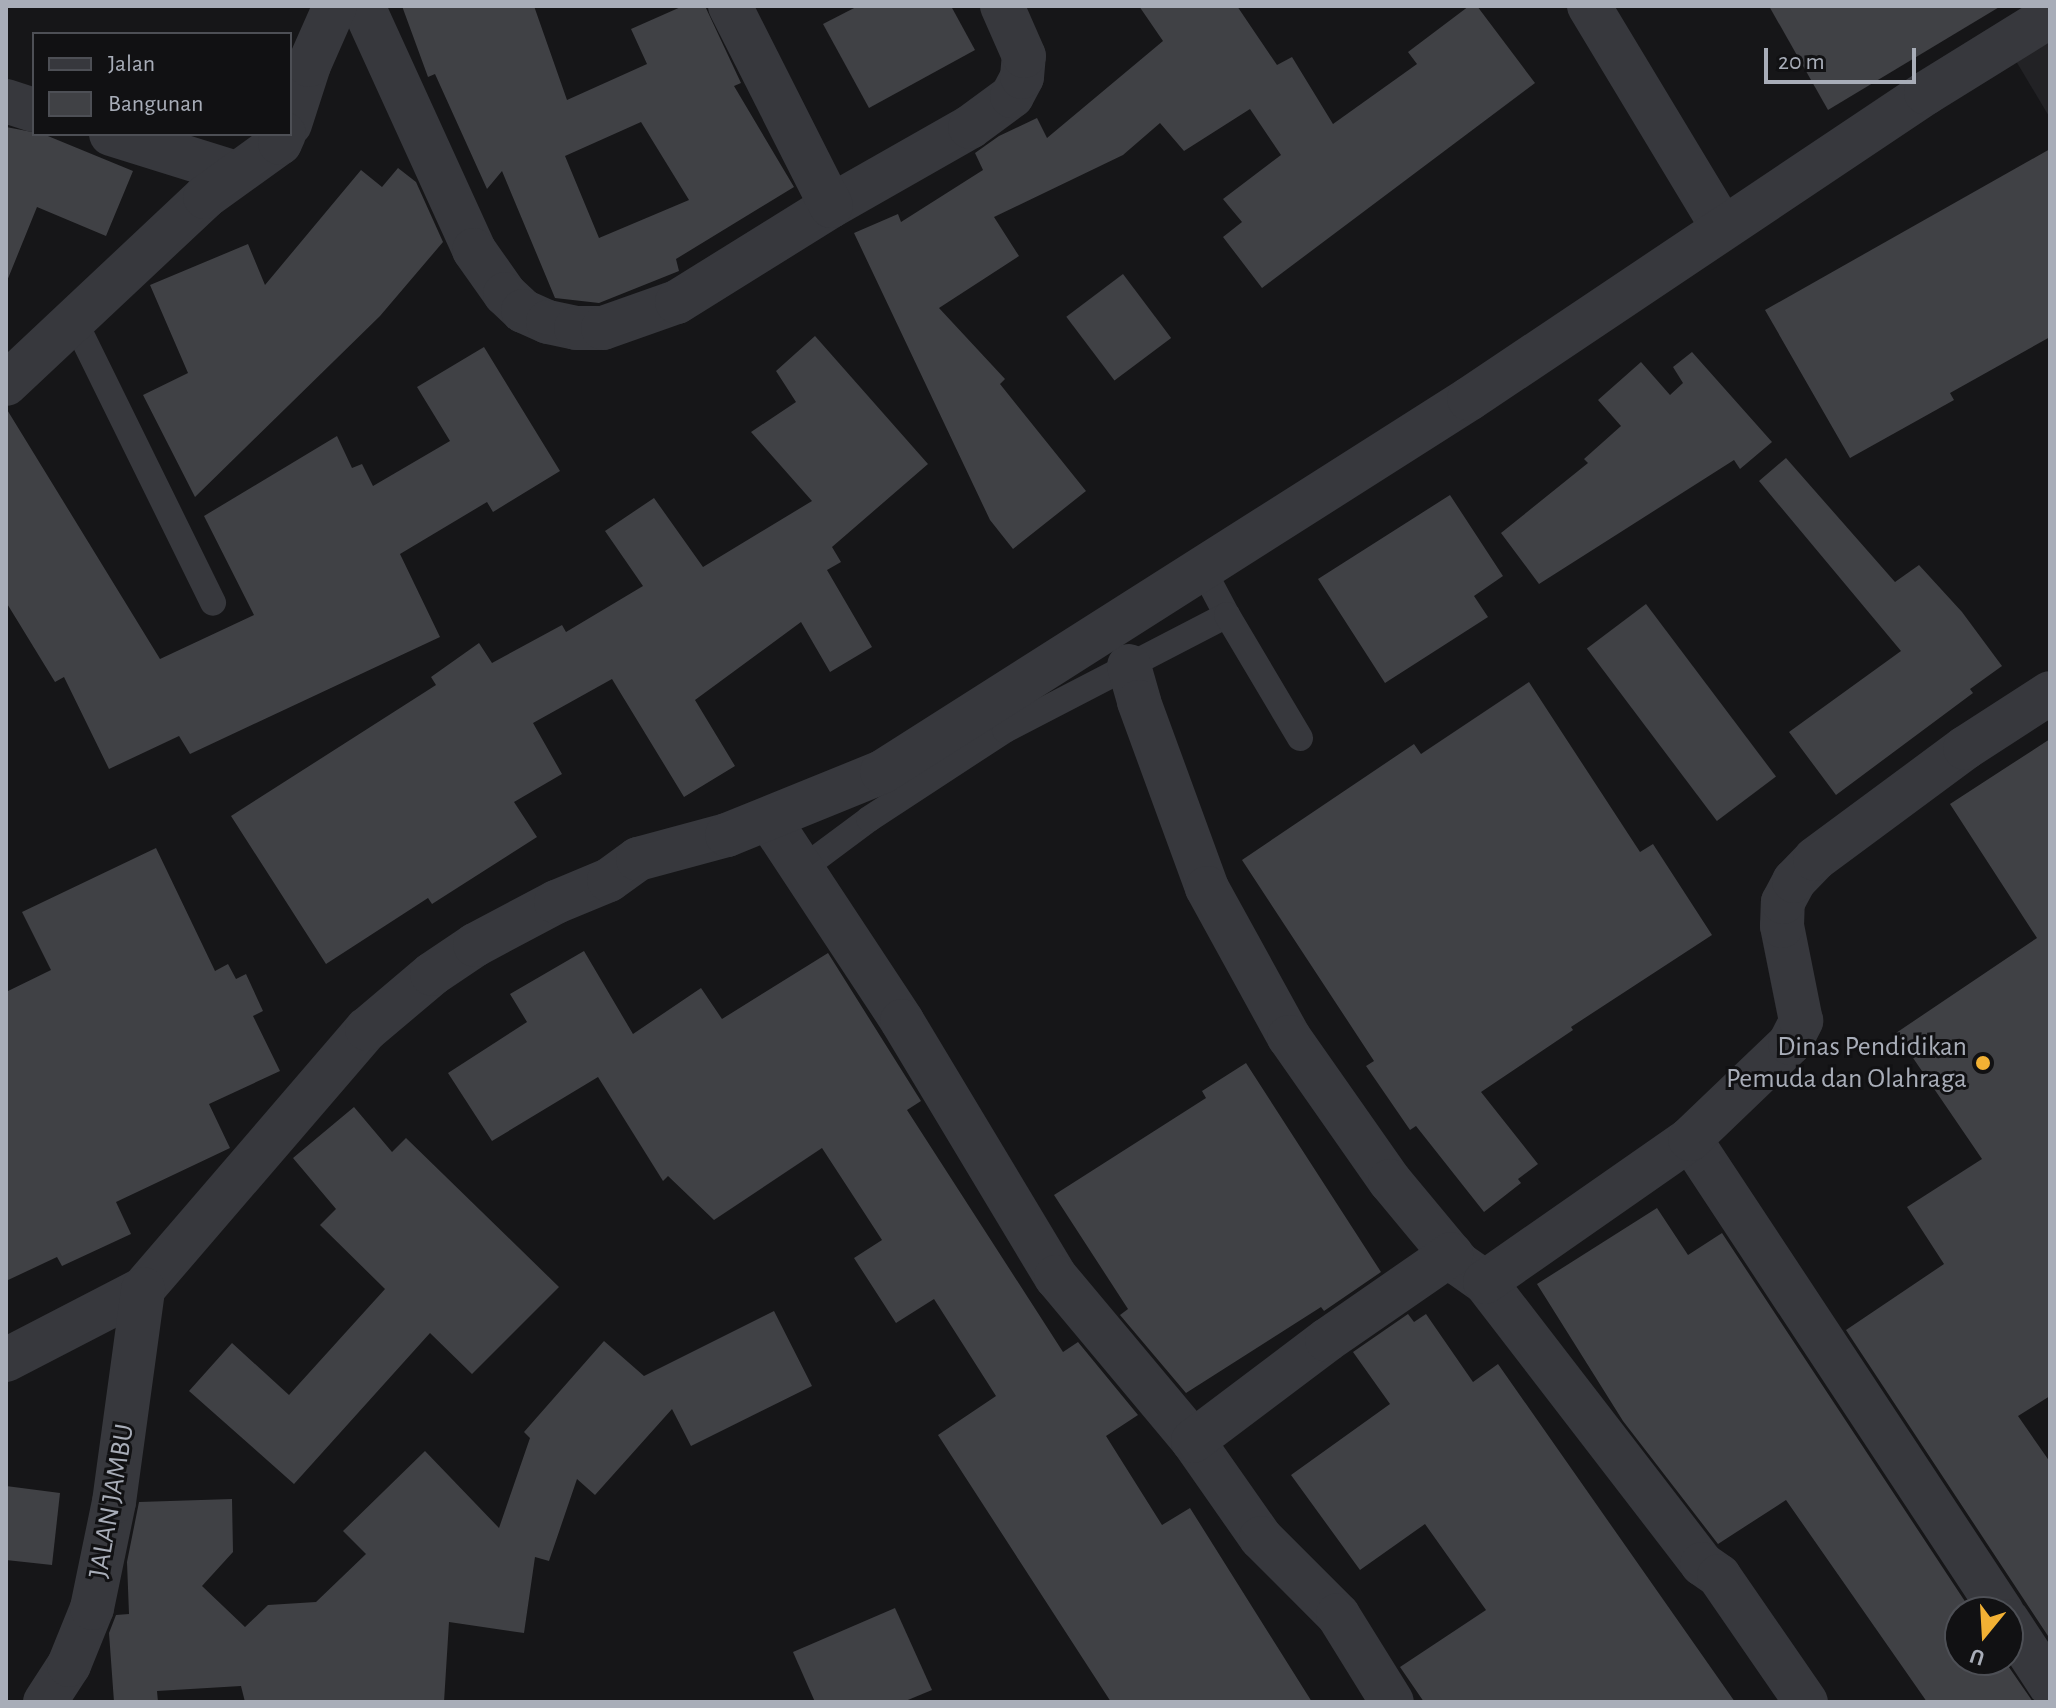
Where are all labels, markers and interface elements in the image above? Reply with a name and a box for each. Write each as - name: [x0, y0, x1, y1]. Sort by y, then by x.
- legend: [32, 32, 292, 136]
- scale bar: [1768, 32, 1920, 82]
- text: 20 m: [1778, 50, 1825, 74]
- text: Jalan: [108, 52, 155, 76]
- text: Bangunan: [108, 92, 203, 116]
- place label: Dinas Pendidikan Pemuda dan Olahraga: [1726, 1030, 1967, 1096]
- marker: Dinas Pendidikan Pemuda dan Olahraga: [1974, 1054, 1992, 1072]
- street label: JALAN JAMBU: [82, 1421, 142, 1581]
- north arrow: [1944, 1596, 2024, 1676]
- text: U: [1967, 1644, 1987, 1670]

